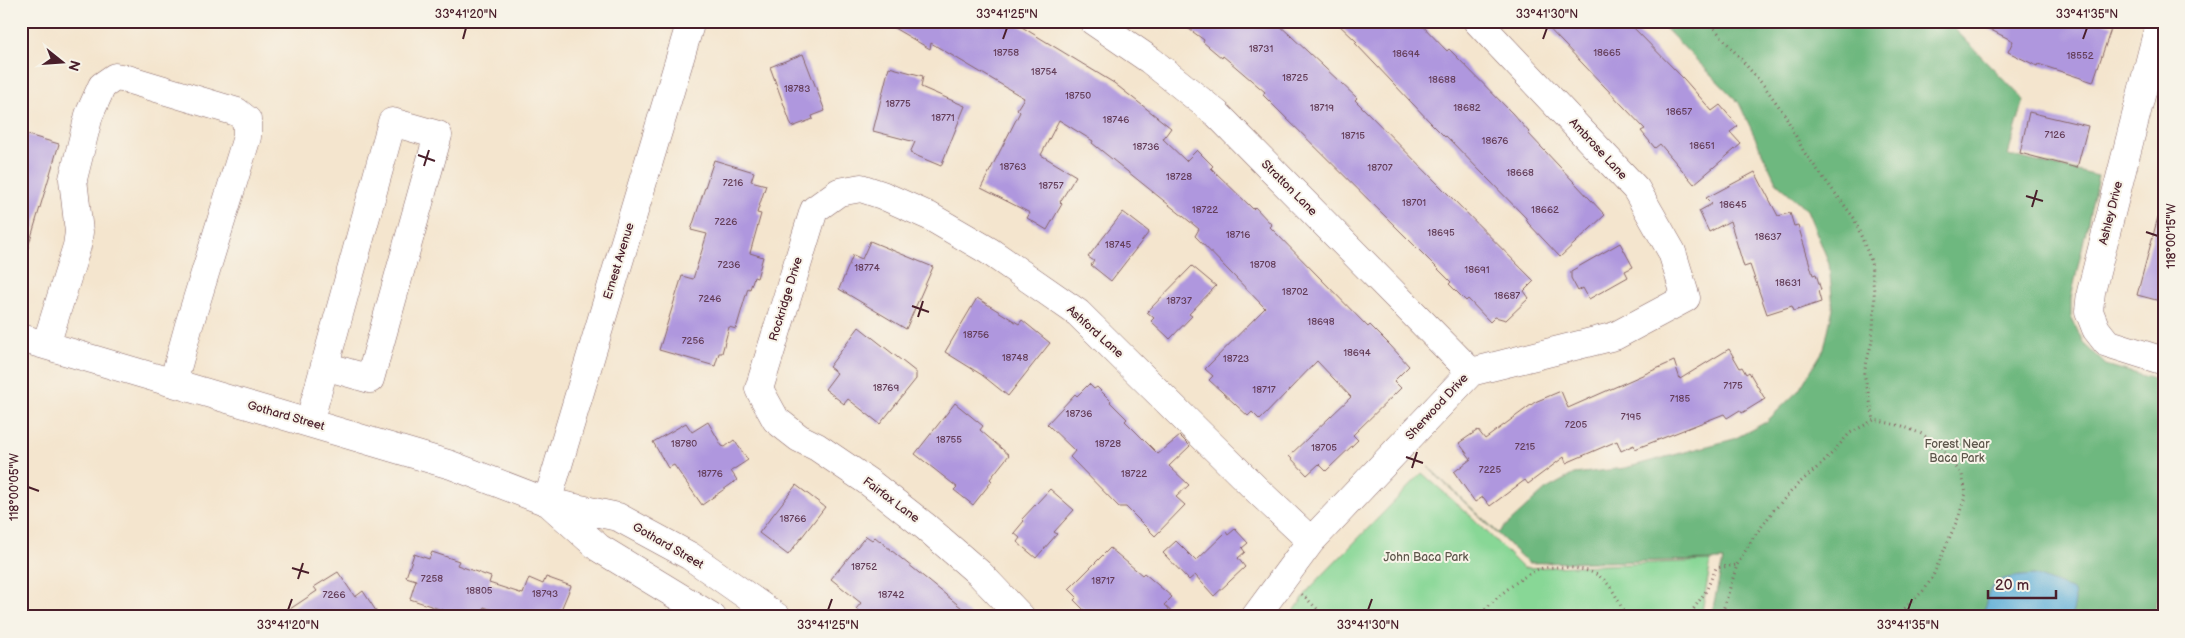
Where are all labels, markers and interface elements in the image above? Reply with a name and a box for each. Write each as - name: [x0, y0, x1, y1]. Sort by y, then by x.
- text: 33°41'20"N: [435, 7, 497, 22]
- text: 33°41'25"N: [976, 7, 1038, 22]
- text: 33°41'30"N: [1516, 7, 1578, 22]
- text: 33°41'35"N: [2056, 7, 2118, 22]
- north arrow: [38, 38, 88, 88]
- house number: 18731: [1249, 43, 1273, 55]
- house number: 18758: [993, 47, 1019, 59]
- house number: 18665: [1593, 47, 1621, 59]
- house number: 18694: [1392, 48, 1420, 60]
- house number: 18552: [2066, 50, 2094, 62]
- text: N: [64, 58, 84, 73]
- house number: 18754: [1031, 66, 1057, 78]
- house number: 18725: [1282, 72, 1308, 84]
- house number: 18688: [1428, 74, 1456, 86]
- house number: 18783: [784, 83, 810, 95]
- house number: 18750: [1065, 90, 1091, 102]
- house number: 18775: [885, 98, 911, 110]
- house number: 18719: [1310, 102, 1334, 114]
- house number: 18682: [1453, 102, 1481, 114]
- house number: 18657: [1666, 106, 1692, 118]
- house number: 18771: [931, 112, 955, 124]
- house number: 18746: [1103, 114, 1129, 126]
- street label: Ambrose Lane: [1566, 115, 1630, 183]
- house number: 7126: [2045, 129, 2065, 141]
- house number: 18715: [1341, 130, 1365, 142]
- house number: 18676: [1482, 135, 1508, 147]
- house number: 18651: [1689, 140, 1715, 152]
- house number: 18736: [1133, 141, 1159, 153]
- street label: Stratton Lane: [1258, 157, 1320, 219]
- house number: 18763: [1000, 161, 1026, 173]
- house number: 18707: [1367, 162, 1393, 174]
- house number: 18668: [1506, 167, 1534, 179]
- house number: 18728: [1166, 171, 1192, 183]
- house number: 7216: [723, 177, 743, 189]
- house number: 18757: [1038, 180, 1064, 192]
- street label: Ashley Drive: [2096, 180, 2126, 246]
- house number: 18701: [1402, 197, 1426, 209]
- house number: 18645: [1719, 199, 1747, 211]
- text: 118°00'15"W: [2164, 203, 2179, 269]
- house number: 18722: [1192, 204, 1218, 216]
- house number: 18662: [1531, 204, 1559, 216]
- house number: 7226: [715, 216, 737, 228]
- street label: Ernest Avenue: [600, 221, 638, 301]
- house number: 18695: [1427, 227, 1455, 239]
- house number: 18716: [1226, 229, 1250, 241]
- house number: 18637: [1755, 231, 1782, 243]
- house number: 18745: [1105, 239, 1131, 251]
- street label: Rockridge Drive: [766, 255, 806, 343]
- house number: 7236: [718, 259, 740, 271]
- house number: 18708: [1250, 259, 1276, 271]
- house number: 18774: [854, 262, 880, 274]
- house number: 18691: [1464, 264, 1490, 276]
- house number: 18631: [1775, 277, 1801, 289]
- house number: 18702: [1282, 286, 1308, 298]
- house number: 18687: [1494, 290, 1520, 302]
- house number: 7246: [699, 293, 721, 305]
- house number: 18737: [1166, 295, 1192, 307]
- street label: Ashford Lane: [1064, 303, 1126, 361]
- house number: 18698: [1307, 316, 1335, 328]
- house number: 18756: [963, 329, 989, 341]
- house number: 7256: [682, 335, 704, 347]
- house number: 18694: [1343, 347, 1371, 359]
- house number: 18748: [1002, 352, 1028, 364]
- house number: 18723: [1223, 353, 1249, 365]
- street label: Sherwood Drive: [1402, 371, 1472, 443]
- house number: 7175: [1723, 380, 1743, 392]
- house number: 18769: [873, 382, 899, 394]
- house number: 18717: [1252, 384, 1276, 396]
- house number: 7185: [1670, 393, 1690, 405]
- street label: Gothard Street: [246, 398, 327, 434]
- house number: 18736: [1066, 408, 1092, 420]
- house number: 7195: [1621, 411, 1641, 423]
- house number: 7205: [1565, 419, 1587, 431]
- house number: 18755: [936, 434, 962, 446]
- park label: Forest Near Baca Park: [1925, 437, 1990, 466]
- house number: 18780: [671, 438, 697, 450]
- house number: 18728: [1095, 438, 1121, 450]
- house number: 7215: [1515, 441, 1535, 453]
- house number: 18705: [1311, 442, 1337, 454]
- text: 118°00'05"W: [7, 453, 22, 521]
- house number: 7225: [1479, 464, 1501, 476]
- house number: 18776: [697, 468, 723, 480]
- house number: 18722: [1121, 468, 1147, 480]
- street label: Fairfax Lane: [860, 474, 922, 526]
- house number: 18766: [780, 513, 806, 525]
- street label: Gothard Street: [630, 520, 707, 573]
- park label: John Baca Park: [1384, 550, 1469, 565]
- house number: 18752: [851, 561, 877, 573]
- scale bar: [1988, 568, 2055, 600]
- house number: 7258: [421, 573, 443, 585]
- house number: 18717: [1091, 575, 1115, 587]
- text: 20 m: [1995, 576, 2029, 595]
- house number: 18805: [465, 585, 493, 597]
- house number: 18793: [532, 588, 558, 600]
- house number: 7266: [322, 589, 346, 601]
- house number: 18742: [878, 589, 904, 601]
- text: 33°41'20"N: [257, 618, 319, 633]
- text: 33°41'25"N: [797, 618, 859, 633]
- text: 33°41'30"N: [1337, 618, 1399, 633]
- text: 33°41'35"N: [1877, 618, 1939, 633]

